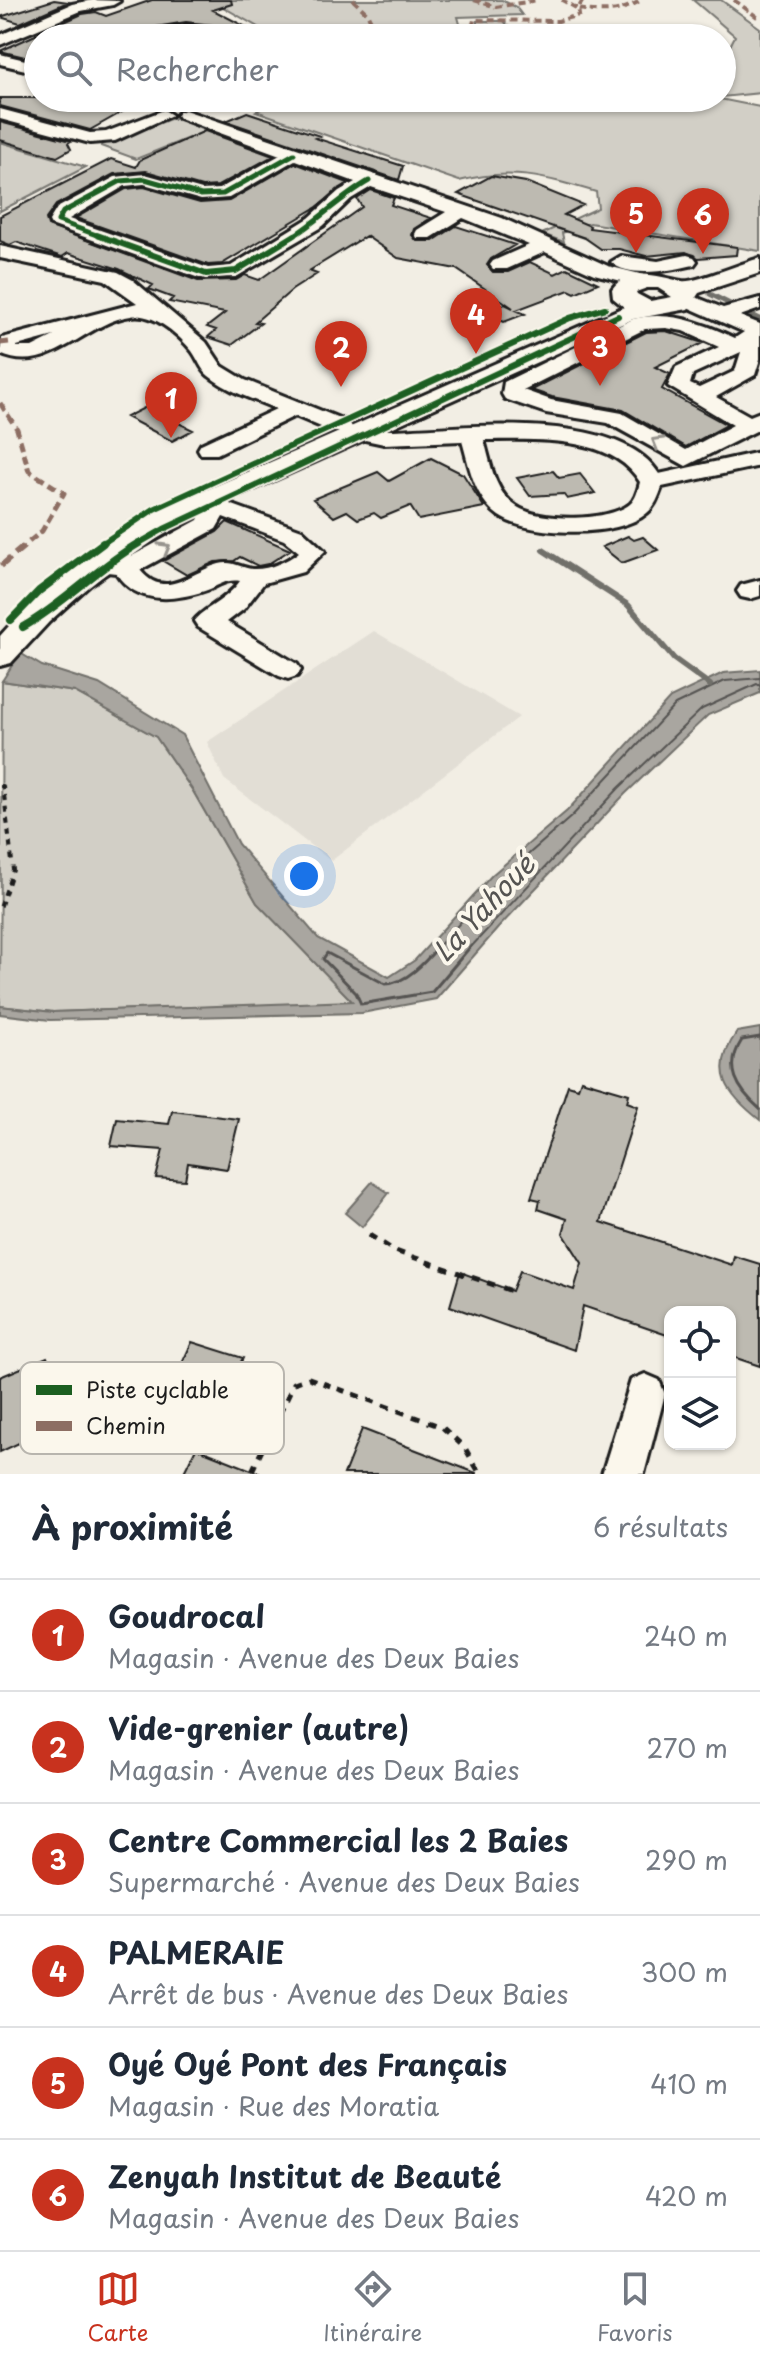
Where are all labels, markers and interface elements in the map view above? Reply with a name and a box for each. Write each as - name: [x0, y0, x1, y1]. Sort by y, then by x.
- search box: [24, 24, 736, 112]
- icon: search: [52, 46, 96, 90]
- text: Rechercher: [116, 46, 279, 91]
- pin: 5: [610, 187, 662, 253]
- pin: 6: [677, 188, 729, 254]
- pin: 4: [450, 288, 502, 354]
- pin: 3: [574, 320, 626, 386]
- pin: 2: [315, 321, 367, 387]
- pin: 1: [145, 372, 197, 438]
- one-way arrow: [651, 436, 666, 452]
- one-way arrow: [157, 542, 171, 558]
- water label: La Yahoué: [422, 842, 546, 971]
- your location: [284, 856, 324, 896]
- map controls: [664, 1306, 736, 1450]
- button: locate: [664, 1306, 736, 1378]
- legend: [20, 1362, 284, 1454]
- text: Piste cyclable: [86, 1372, 229, 1405]
- button: layers: [664, 1378, 736, 1450]
- text: Chemin: [86, 1408, 166, 1441]
- text: À proximité: [32, 1500, 233, 1552]
- text: 6 résultats: [593, 1507, 728, 1546]
- text: Goudrocal: [108, 1593, 265, 1638]
- text: 1: [52, 1616, 64, 1655]
- text: 240 m: [644, 1616, 728, 1655]
- text: Magasin · Avenue des Deux Baies: [108, 1638, 519, 1677]
- text: Vide-grenier (autre): [108, 1705, 409, 1750]
- text: 2: [49, 1728, 67, 1767]
- text: 270 m: [647, 1728, 728, 1767]
- text: Magasin · Avenue des Deux Baies: [108, 1750, 519, 1789]
- text: Centre Commercial les 2 Baies: [108, 1817, 568, 1862]
- text: 3: [49, 1840, 67, 1879]
- text: 290 m: [645, 1840, 728, 1879]
- text: Supermarché · Avenue des Deux Baies: [108, 1862, 580, 1901]
- text: PALMERAIE: [108, 1929, 284, 1974]
- text: 4: [49, 1952, 67, 1991]
- text: 300 m: [641, 1952, 728, 1991]
- text: Arrêt de bus · Avenue des Deux Baies: [108, 1974, 568, 2013]
- text: Oyé Oyé Pont des Français: [108, 2041, 507, 2086]
- text: 5: [50, 2064, 66, 2103]
- text: 410 m: [650, 2064, 728, 2103]
- text: Magasin · Rue des Moratia: [108, 2086, 439, 2125]
- text: Zenyah Institut de Beauté: [108, 2153, 501, 2198]
- text: 6: [49, 2176, 67, 2215]
- text: 420 m: [645, 2176, 728, 2215]
- text: Magasin · Avenue des Deux Baies: [108, 2198, 519, 2237]
- tab: Carte: [87, 2267, 148, 2348]
- tab: Itinéraire: [323, 2267, 422, 2348]
- tab: Favoris: [597, 2267, 673, 2348]

